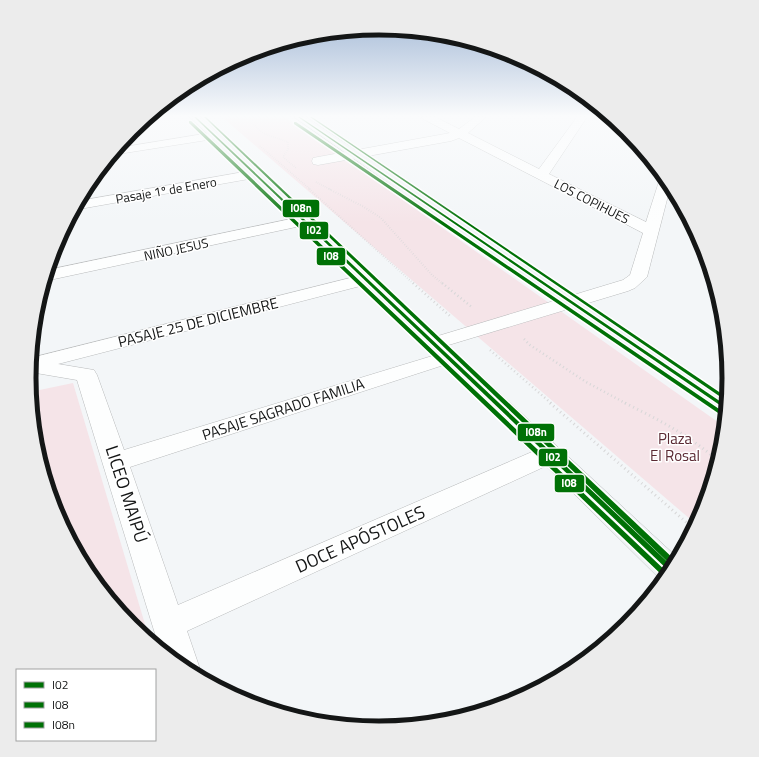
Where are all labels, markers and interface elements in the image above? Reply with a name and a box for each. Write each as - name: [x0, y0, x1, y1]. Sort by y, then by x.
- street label: Pasaje 1º de Enero: [114, 171, 218, 209]
- street label: LOS COPIHUES: [551, 173, 633, 229]
- line badge: I08n: [282, 199, 320, 218]
- text: I08n: [290, 200, 312, 216]
- line badge: I02: [299, 221, 329, 240]
- text: I02: [306, 222, 322, 238]
- street label: NIÑO JESUS: [142, 232, 210, 266]
- line badge: I08: [316, 247, 346, 266]
- text: I08: [323, 248, 339, 264]
- street label: PASAJE 25 DE DICIEMBRE: [116, 291, 280, 353]
- street label: PASAJE SAGRADO FAMILIA: [199, 372, 367, 446]
- line badge: I08n: [517, 423, 555, 442]
- text: I08n: [525, 424, 547, 440]
- park label: Plaza El Rosal: [650, 427, 700, 467]
- street label: LICEO MAIPÚ: [99, 442, 155, 546]
- line badge: I02: [538, 448, 568, 467]
- text: I02: [545, 449, 561, 465]
- line badge: I08: [554, 474, 585, 493]
- text: I08: [561, 475, 577, 491]
- street label: DOCE APÓSTOLES: [291, 498, 429, 580]
- legend: [16, 669, 156, 741]
- text: I02: [52, 675, 68, 694]
- text: I08: [52, 695, 69, 714]
- text: I08n: [52, 715, 75, 734]

